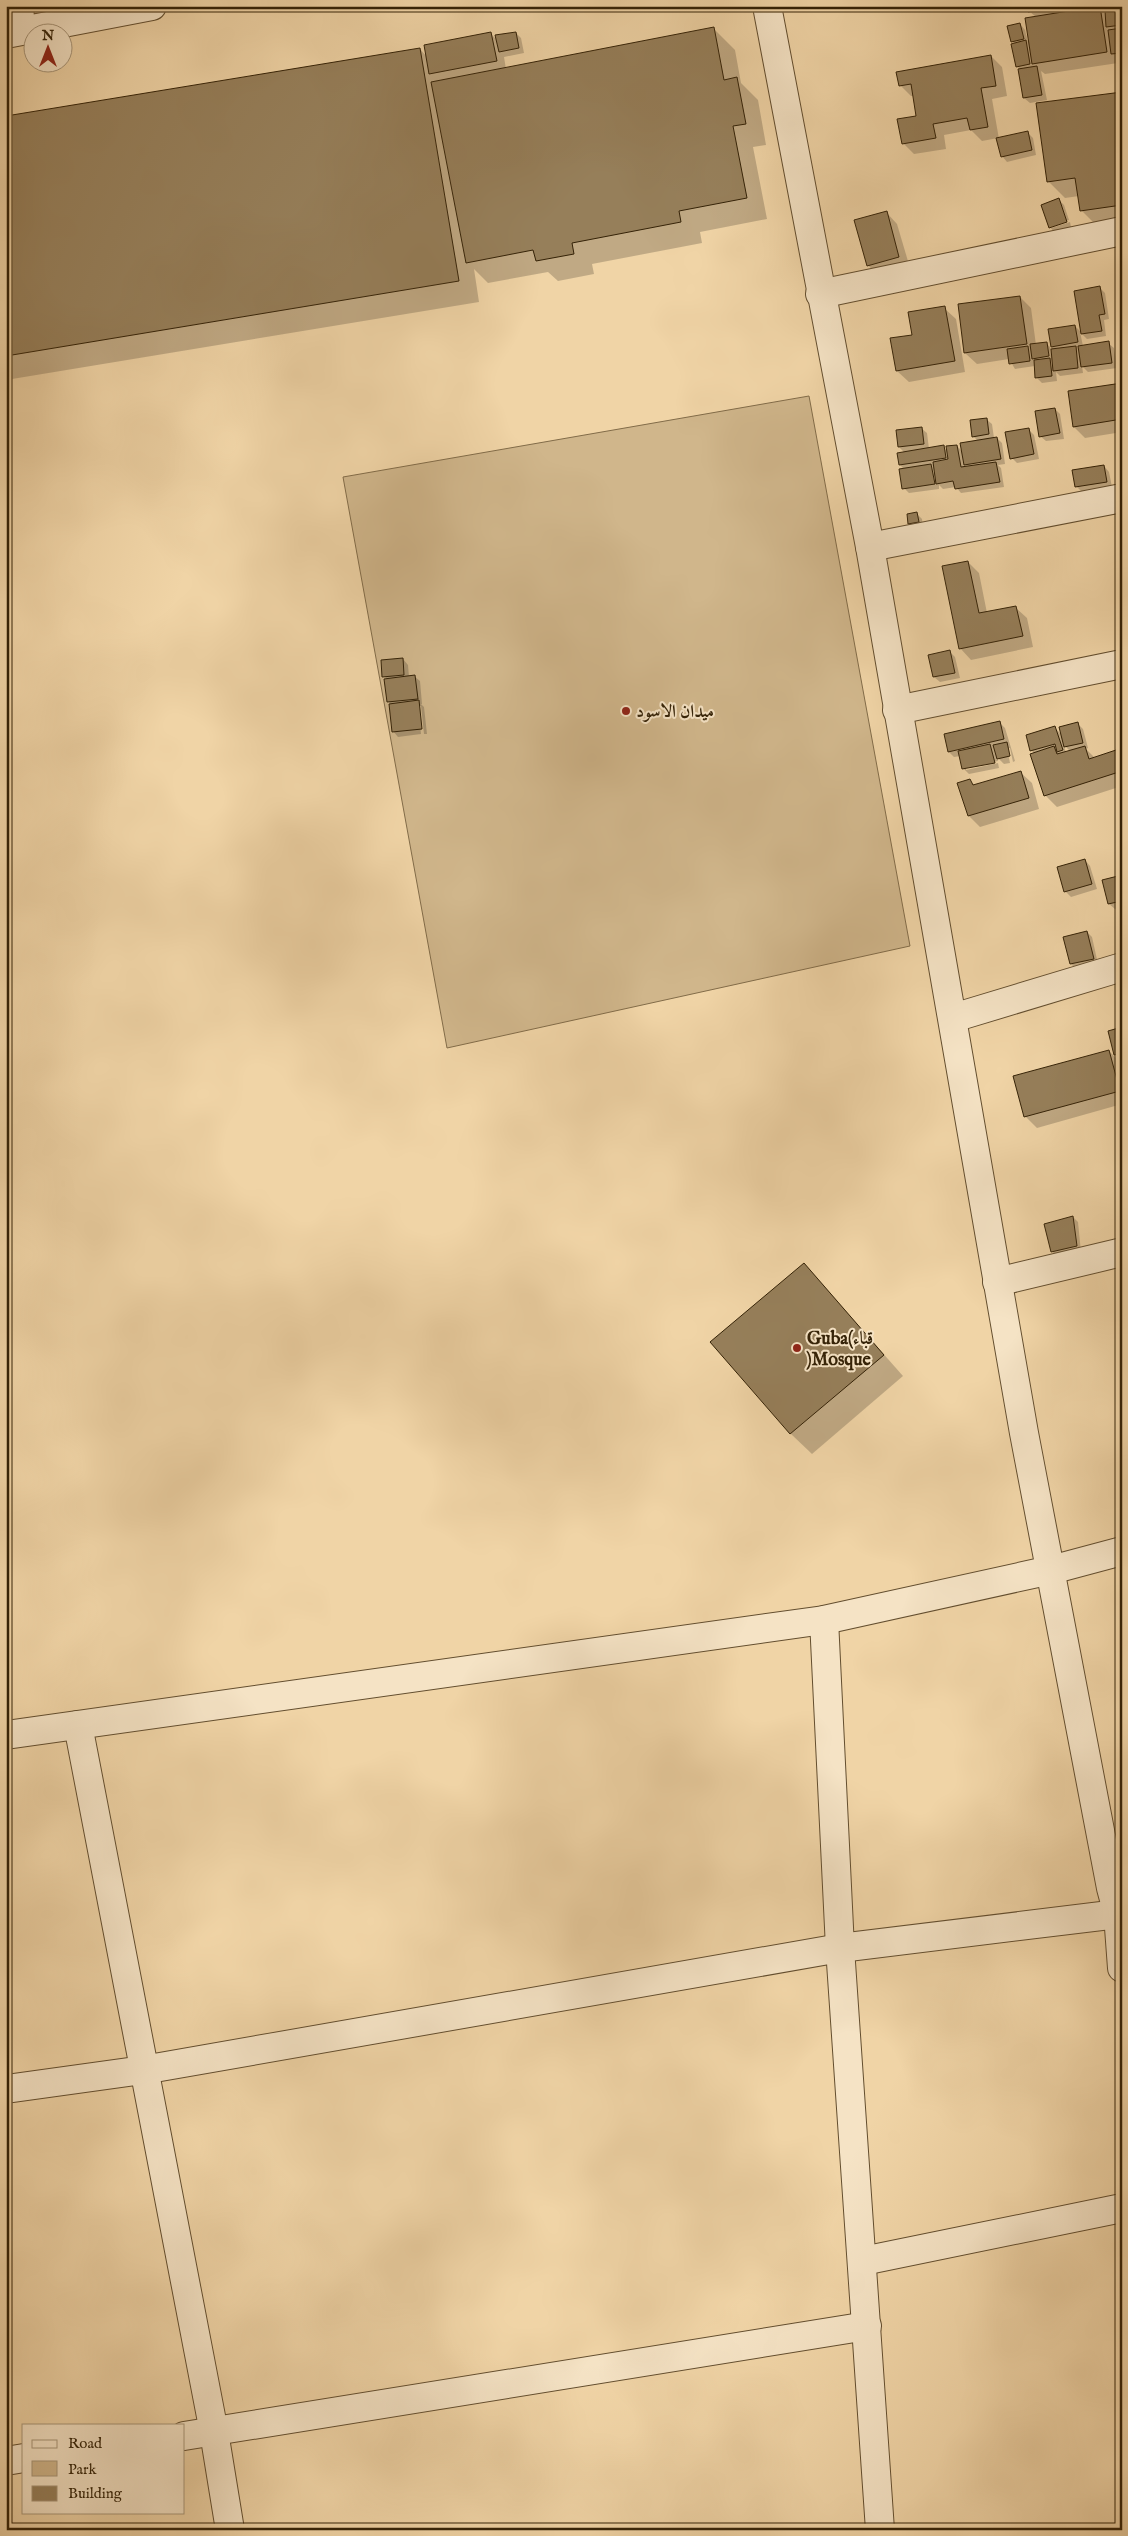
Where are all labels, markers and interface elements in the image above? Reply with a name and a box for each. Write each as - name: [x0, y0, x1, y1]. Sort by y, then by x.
- north arrow: [22, 22, 72, 72]
- text: N: [41, 27, 54, 45]
- place label: ميدان الاسود: [636, 701, 714, 724]
- marker: ميدان الاسود: [620, 705, 632, 717]
- place label: Guba(قباء )Mosque: [806, 1328, 873, 1372]
- marker: Guba(قباء )Mosque: [791, 1342, 803, 1354]
- legend: [22, 2424, 185, 2514]
- text: Road: [68, 2434, 103, 2453]
- text: Park: [68, 2460, 98, 2479]
- text: Building: [68, 2484, 123, 2503]

